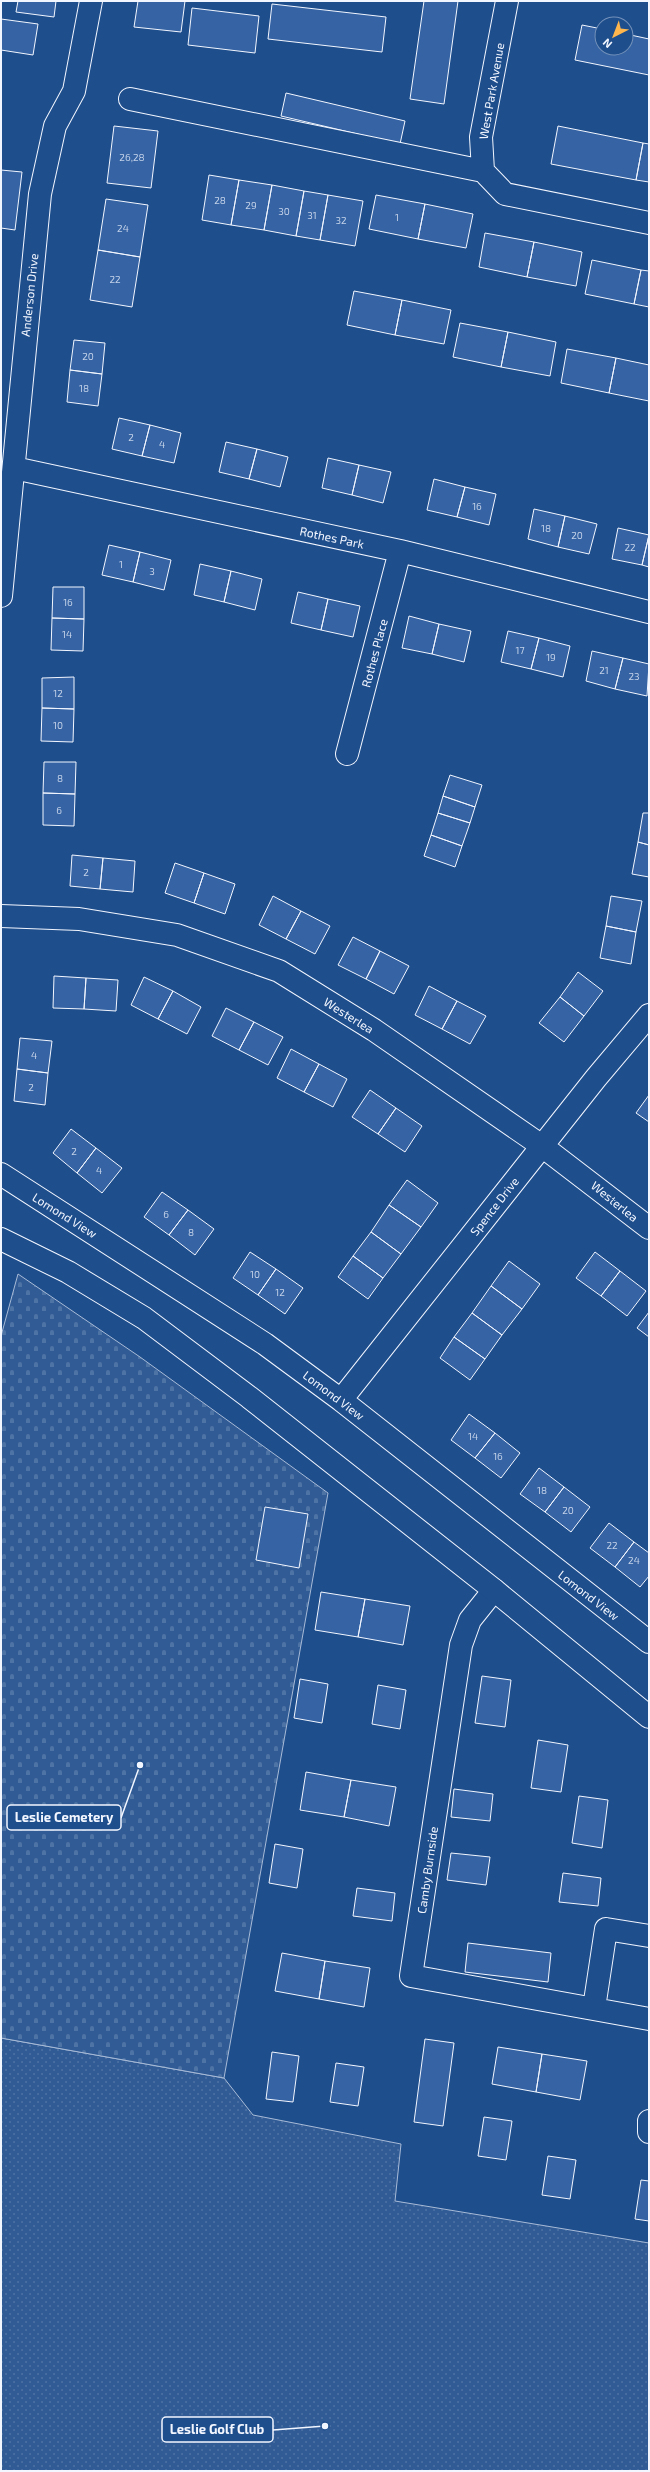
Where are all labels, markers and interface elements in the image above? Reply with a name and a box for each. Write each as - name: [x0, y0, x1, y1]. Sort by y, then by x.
- north arrow: [594, 16, 634, 56]
- text: N: [600, 36, 614, 51]
- street label: West Park Avenue: [476, 42, 506, 140]
- house number: 26,28: [119, 151, 145, 163]
- house number: 28: [214, 194, 226, 206]
- house number: 29: [245, 199, 257, 211]
- house number: 30: [278, 205, 290, 217]
- house number: 31: [307, 209, 317, 221]
- house number: 1: [395, 211, 399, 223]
- house number: 32: [335, 214, 347, 226]
- house number: 24: [117, 222, 129, 234]
- street label: Anderson Drive: [18, 253, 40, 337]
- house number: 22: [109, 273, 121, 285]
- house number: 20: [82, 350, 94, 362]
- house number: 18: [79, 382, 89, 394]
- house number: 2: [128, 431, 134, 443]
- house number: 4: [159, 438, 165, 450]
- house number: 16: [472, 500, 482, 512]
- house number: 18: [541, 522, 551, 534]
- street label: Rothes Park: [299, 523, 365, 551]
- house number: 20: [571, 529, 583, 541]
- house number: 22: [624, 541, 636, 553]
- house number: 1: [119, 558, 123, 570]
- house number: 3: [149, 565, 155, 577]
- house number: 16: [63, 596, 73, 608]
- street label: Rothes Place: [358, 617, 390, 689]
- house number: 14: [62, 628, 72, 640]
- house number: 17: [515, 644, 525, 656]
- house number: 19: [546, 651, 556, 663]
- house number: 21: [599, 664, 609, 676]
- house number: 23: [628, 670, 640, 682]
- house number: 12: [53, 687, 63, 699]
- house number: 10: [53, 719, 63, 731]
- house number: 8: [57, 772, 63, 784]
- house number: 6: [56, 804, 62, 816]
- house number: 2: [83, 866, 89, 878]
- street label: Westerlea: [321, 994, 377, 1036]
- house number: 4: [31, 1049, 37, 1061]
- house number: 2: [28, 1081, 34, 1093]
- house number: 2: [71, 1145, 77, 1157]
- house number: 4: [96, 1164, 102, 1176]
- street label: Spence Drive: [467, 1174, 521, 1238]
- street label: Westerlea: [589, 1178, 641, 1224]
- street label: Lomond View: [30, 1190, 100, 1240]
- house number: 6: [163, 1208, 169, 1220]
- house number: 8: [188, 1226, 194, 1238]
- house number: 10: [250, 1268, 260, 1280]
- house number: 12: [275, 1286, 285, 1298]
- street label: Lomond View: [301, 1367, 368, 1423]
- house number: 14: [468, 1430, 478, 1442]
- house number: 16: [493, 1450, 503, 1462]
- house number: 18: [537, 1484, 547, 1496]
- house number: 20: [562, 1504, 574, 1516]
- house number: 22: [606, 1539, 618, 1551]
- house number: 24: [628, 1554, 640, 1566]
- street label: Lomond View: [556, 1567, 622, 1623]
- callout: Leslie Cemetery: [7, 1805, 121, 1830]
- text: Leslie Cemetery: [15, 1809, 114, 1825]
- street label: Camby Burnside: [414, 1825, 440, 1915]
- callout: Leslie Golf Club: [162, 2417, 273, 2442]
- text: Leslie Golf Club: [170, 2421, 265, 2437]

